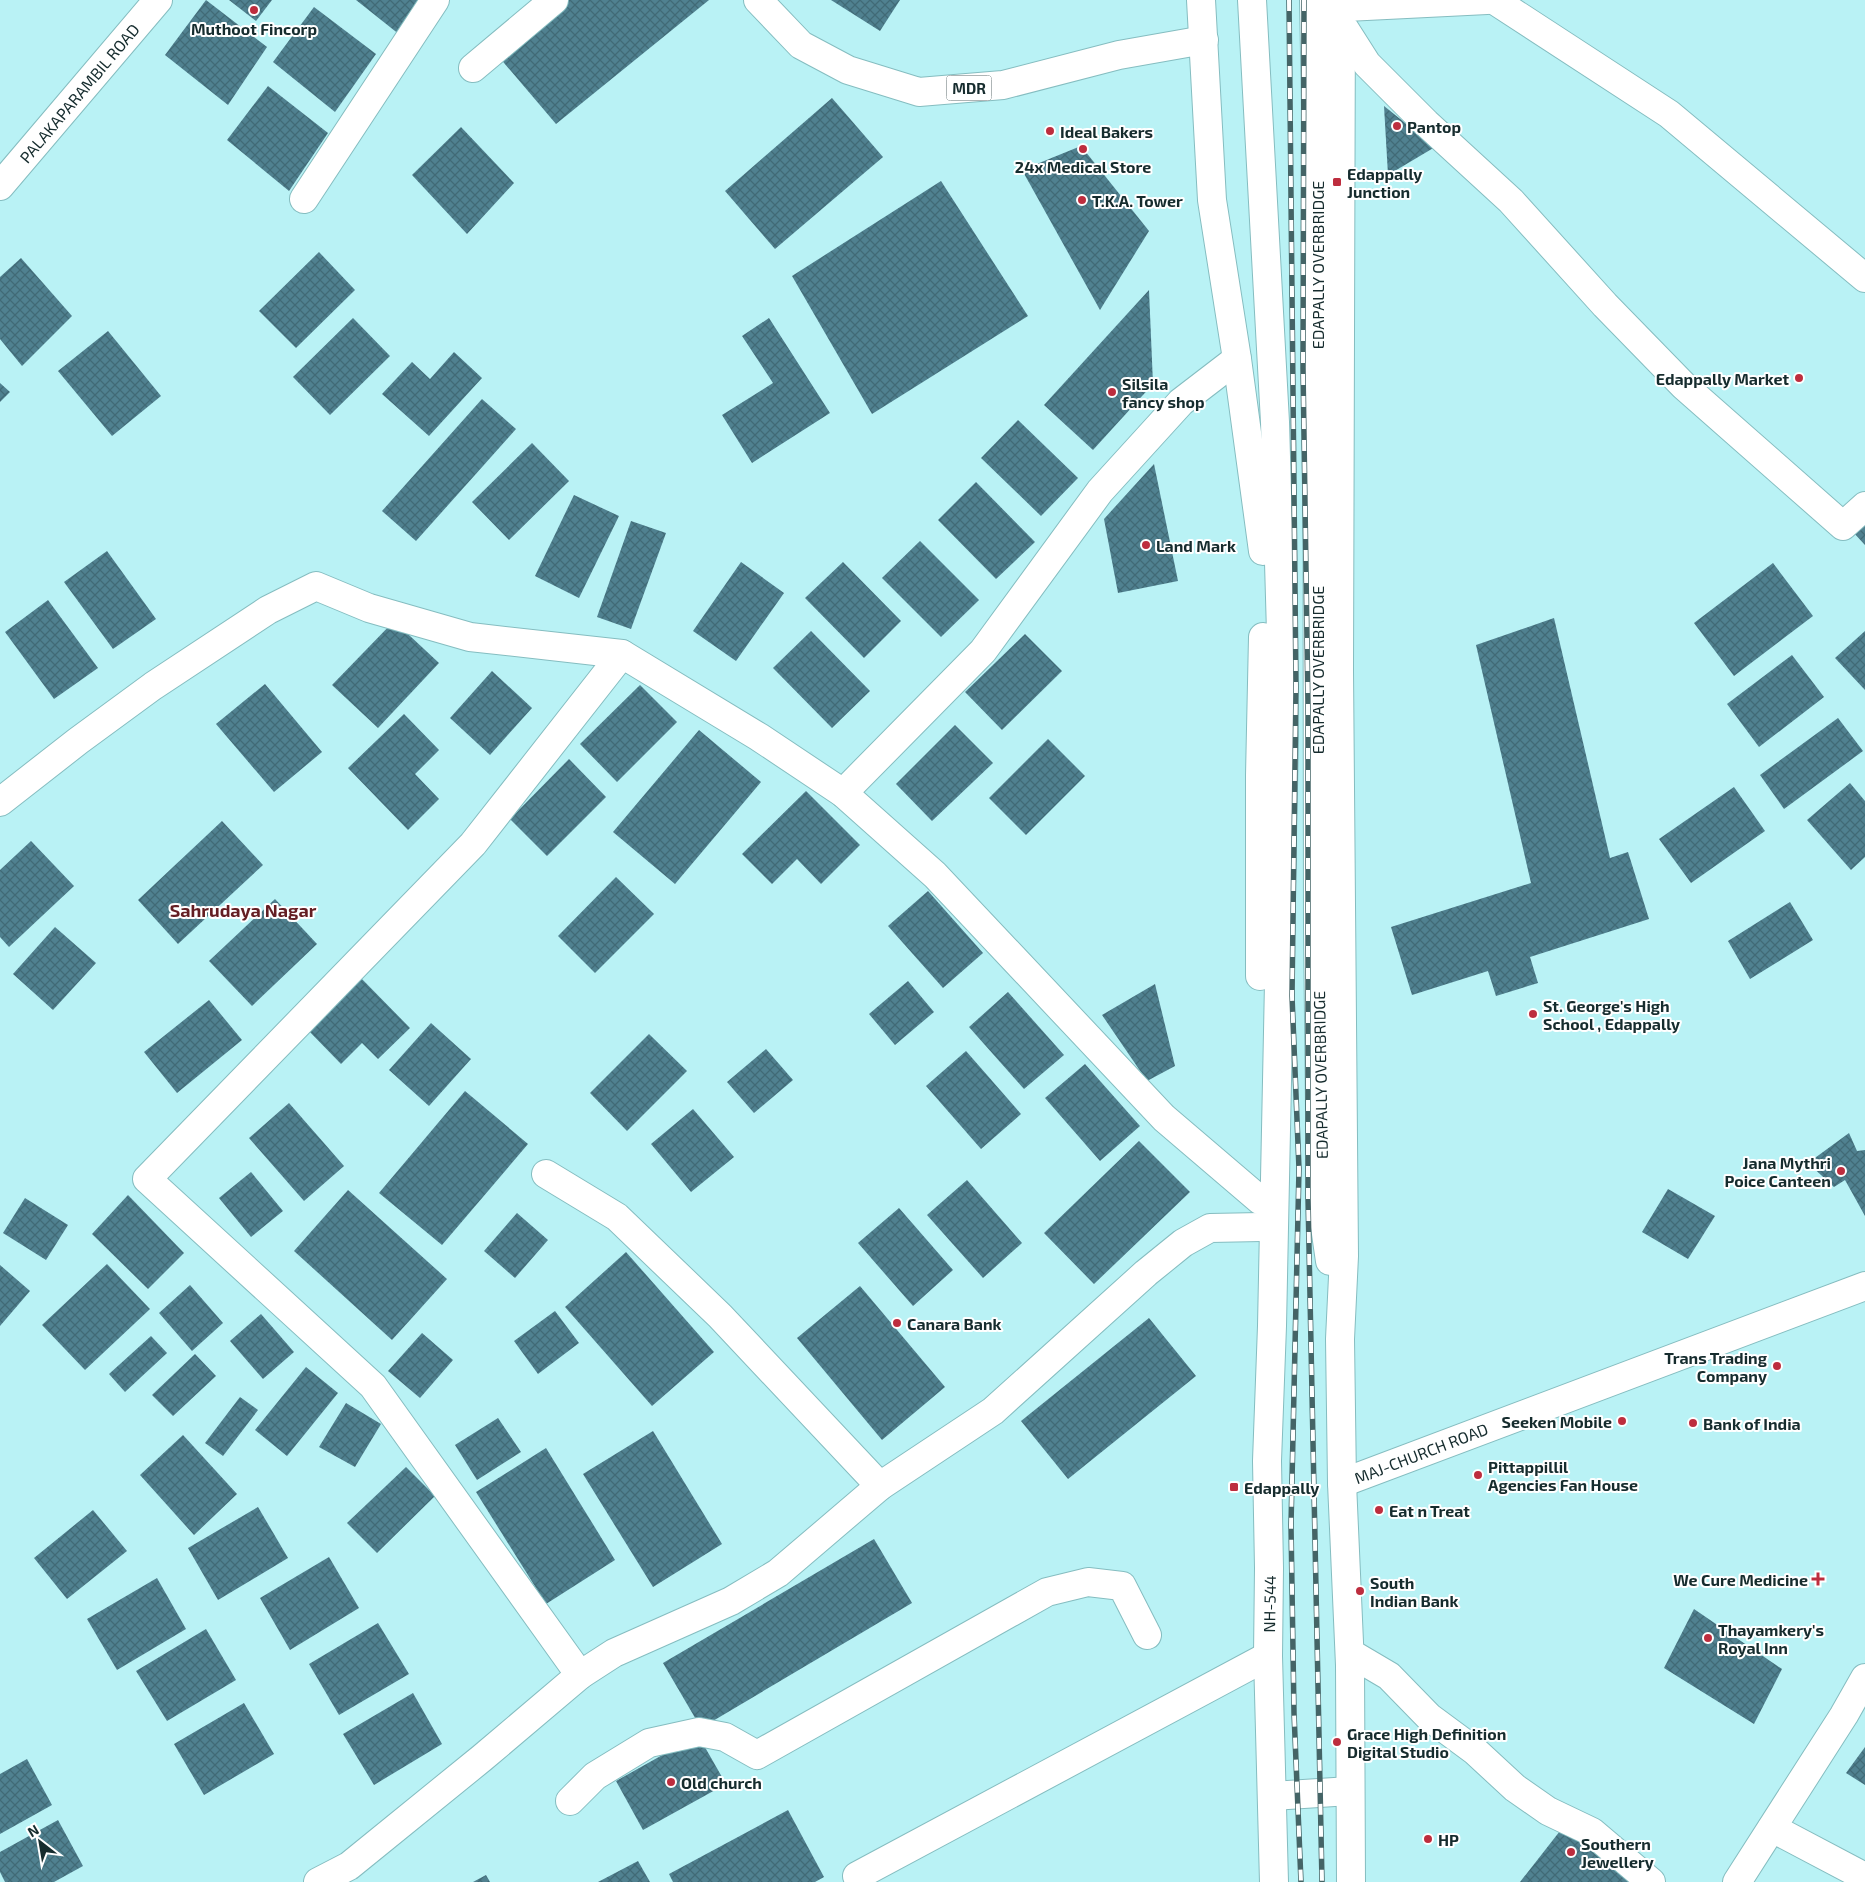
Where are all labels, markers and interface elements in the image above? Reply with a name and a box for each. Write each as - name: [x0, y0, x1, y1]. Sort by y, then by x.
- marker: Muthoot Fincorp: [248, 4, 260, 16]
- place label: Muthoot Fincorp: [191, 19, 317, 38]
- street label: PALAKAPARAMBIL ROAD: [15, 20, 143, 166]
- road number: MDR: [946, 76, 992, 100]
- place label: Pantop: [1407, 117, 1461, 136]
- marker: Pantop: [1391, 120, 1403, 132]
- place label: Ideal Bakers: [1060, 122, 1153, 141]
- marker: Ideal Bakers: [1044, 125, 1056, 137]
- marker: 24x Medical Store: [1077, 143, 1089, 155]
- place label: 24x Medical Store: [1015, 157, 1151, 176]
- place label: Edappally Junction: [1347, 164, 1422, 201]
- marker: Edappally Junction: [1331, 176, 1343, 188]
- street label: EDAPALLY OVERBRIDGE: [1308, 181, 1327, 349]
- place label: T.K.A. Tower: [1092, 191, 1183, 210]
- marker: T.K.A. Tower: [1076, 194, 1088, 206]
- place label: Edappally Market: [1656, 369, 1789, 389]
- marker: Edappally Market: [1793, 372, 1805, 384]
- place label: Silsila fancy shop: [1122, 374, 1205, 412]
- marker: Silsila fancy shop: [1106, 386, 1118, 398]
- place label: Land Mark: [1156, 536, 1236, 555]
- marker: Land Mark: [1140, 539, 1152, 551]
- street label: EDAPALLY OVERBRIDGE: [1308, 586, 1327, 754]
- district label: Sahrudaya Nagar: [170, 899, 317, 921]
- street label: EDAPALLY OVERBRIDGE: [1309, 991, 1331, 1159]
- place label: St. George's High School , Edappally: [1543, 996, 1680, 1034]
- marker: St. George's High School , Edappally: [1527, 1008, 1539, 1020]
- place label: Jana Mythri Poice Canteen: [1724, 1153, 1831, 1190]
- marker: Jana Mythri Poice Canteen: [1835, 1165, 1847, 1177]
- place label: Canara Bank: [907, 1314, 1002, 1333]
- marker: Canara Bank: [891, 1317, 903, 1329]
- place label: Trans Trading Company: [1664, 1348, 1768, 1386]
- marker: Trans Trading Company: [1771, 1360, 1783, 1372]
- place label: Seeken Mobile: [1502, 1412, 1612, 1431]
- place label: Bank of India: [1703, 1414, 1801, 1433]
- marker: Seeken Mobile: [1616, 1415, 1628, 1427]
- marker: Bank of India: [1687, 1417, 1699, 1429]
- street label: MAJ-CHURCH ROAD: [1352, 1419, 1490, 1487]
- place label: Pittappillil Agencies Fan House: [1488, 1457, 1638, 1494]
- marker: Pittappillil Agencies Fan House: [1472, 1469, 1484, 1481]
- place label: Edappally: [1244, 1478, 1319, 1498]
- marker: Edappally: [1228, 1481, 1240, 1493]
- place label: Eat n Treat: [1389, 1501, 1470, 1520]
- marker: Eat n Treat: [1373, 1504, 1385, 1516]
- place label: We Cure Medicine: [1673, 1570, 1808, 1589]
- place label: South Indian Bank: [1370, 1573, 1458, 1610]
- marker: We Cure Medicine: [1812, 1573, 1824, 1585]
- street label: NH-544: [1259, 1575, 1279, 1633]
- marker: South Indian Bank: [1354, 1585, 1366, 1597]
- place label: Thayamkery's Royal Inn: [1718, 1620, 1824, 1658]
- marker: Thayamkery's Royal Inn: [1702, 1632, 1714, 1644]
- place label: Grace High Definition Digital Studio: [1347, 1724, 1506, 1761]
- marker: Grace High Definition Digital Studio: [1331, 1736, 1343, 1748]
- place label: Old church: [681, 1773, 762, 1792]
- marker: Old church: [665, 1776, 677, 1788]
- north arrow: [15, 1817, 65, 1867]
- text: N: [24, 1821, 42, 1840]
- place label: HP: [1438, 1830, 1459, 1849]
- marker: HP: [1422, 1833, 1434, 1845]
- place label: Southern Jewellery: [1581, 1834, 1654, 1872]
- marker: Southern Jewellery: [1565, 1846, 1577, 1858]

